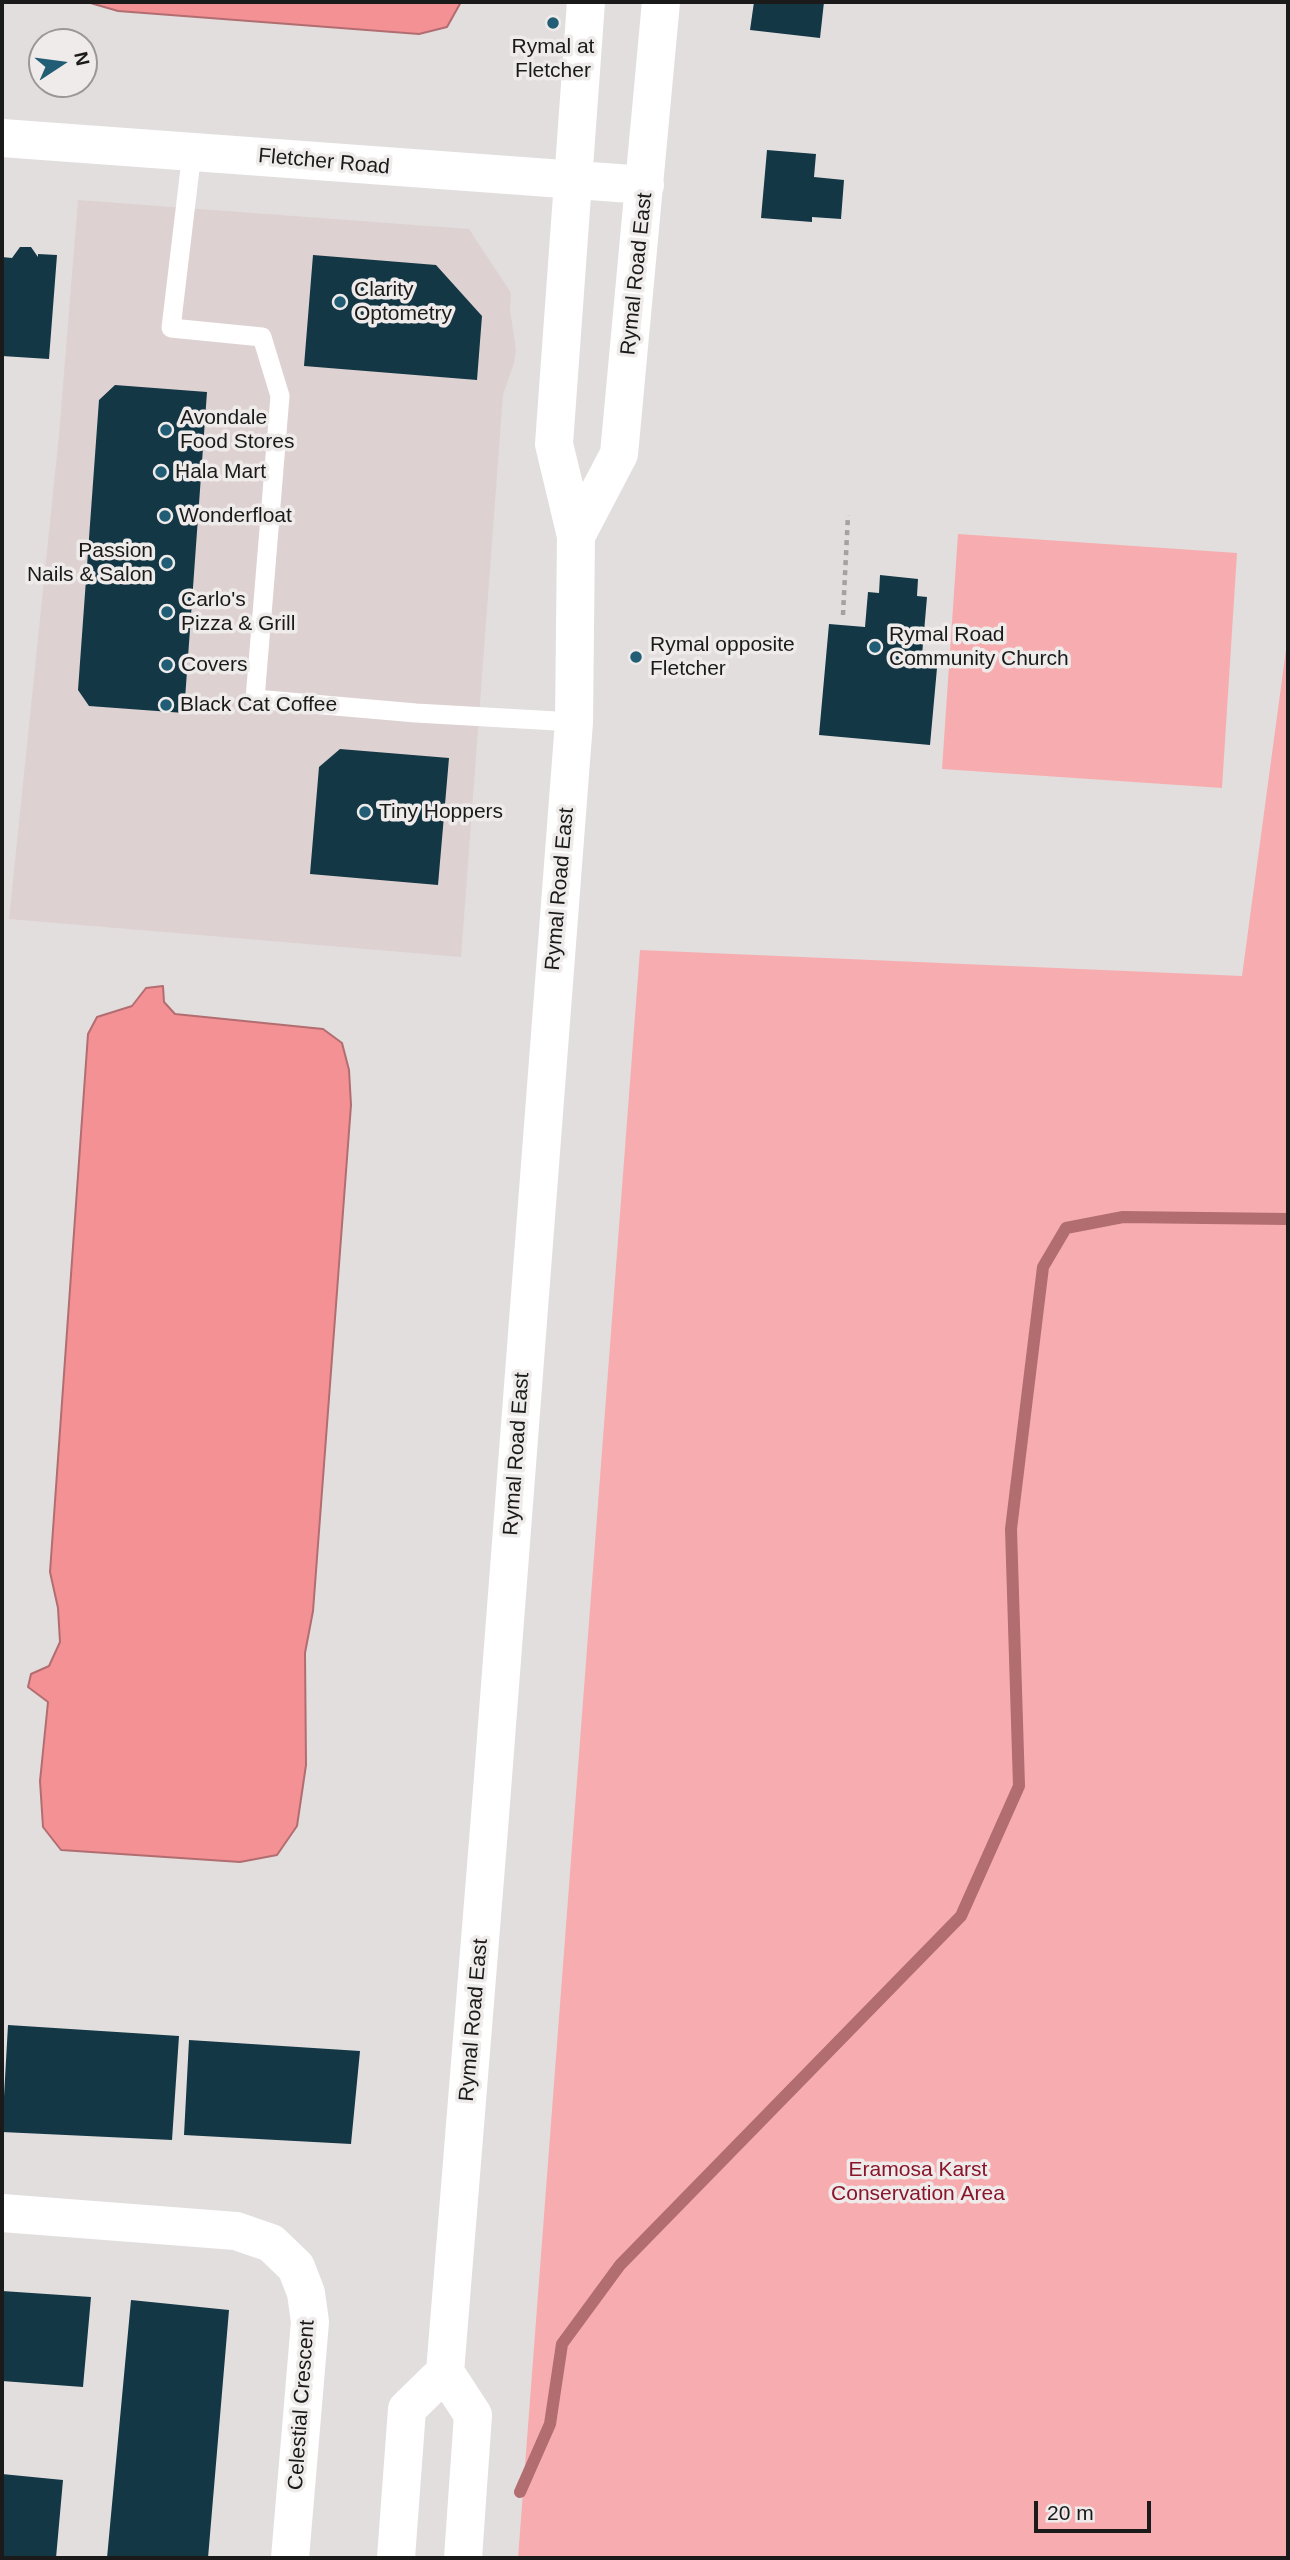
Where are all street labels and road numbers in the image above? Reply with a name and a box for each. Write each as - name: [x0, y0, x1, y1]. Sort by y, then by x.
- street label: Fletcher Road: [257, 144, 391, 180]
- street label: Rymal Road East: [616, 191, 658, 357]
- street label: Rymal Road East: [540, 807, 580, 971]
- street label: Rymal Road East: [499, 1372, 535, 1536]
- street label: Rymal Road East: [454, 1938, 494, 2102]
- street label: Celestial Crescent: [283, 2319, 321, 2491]

